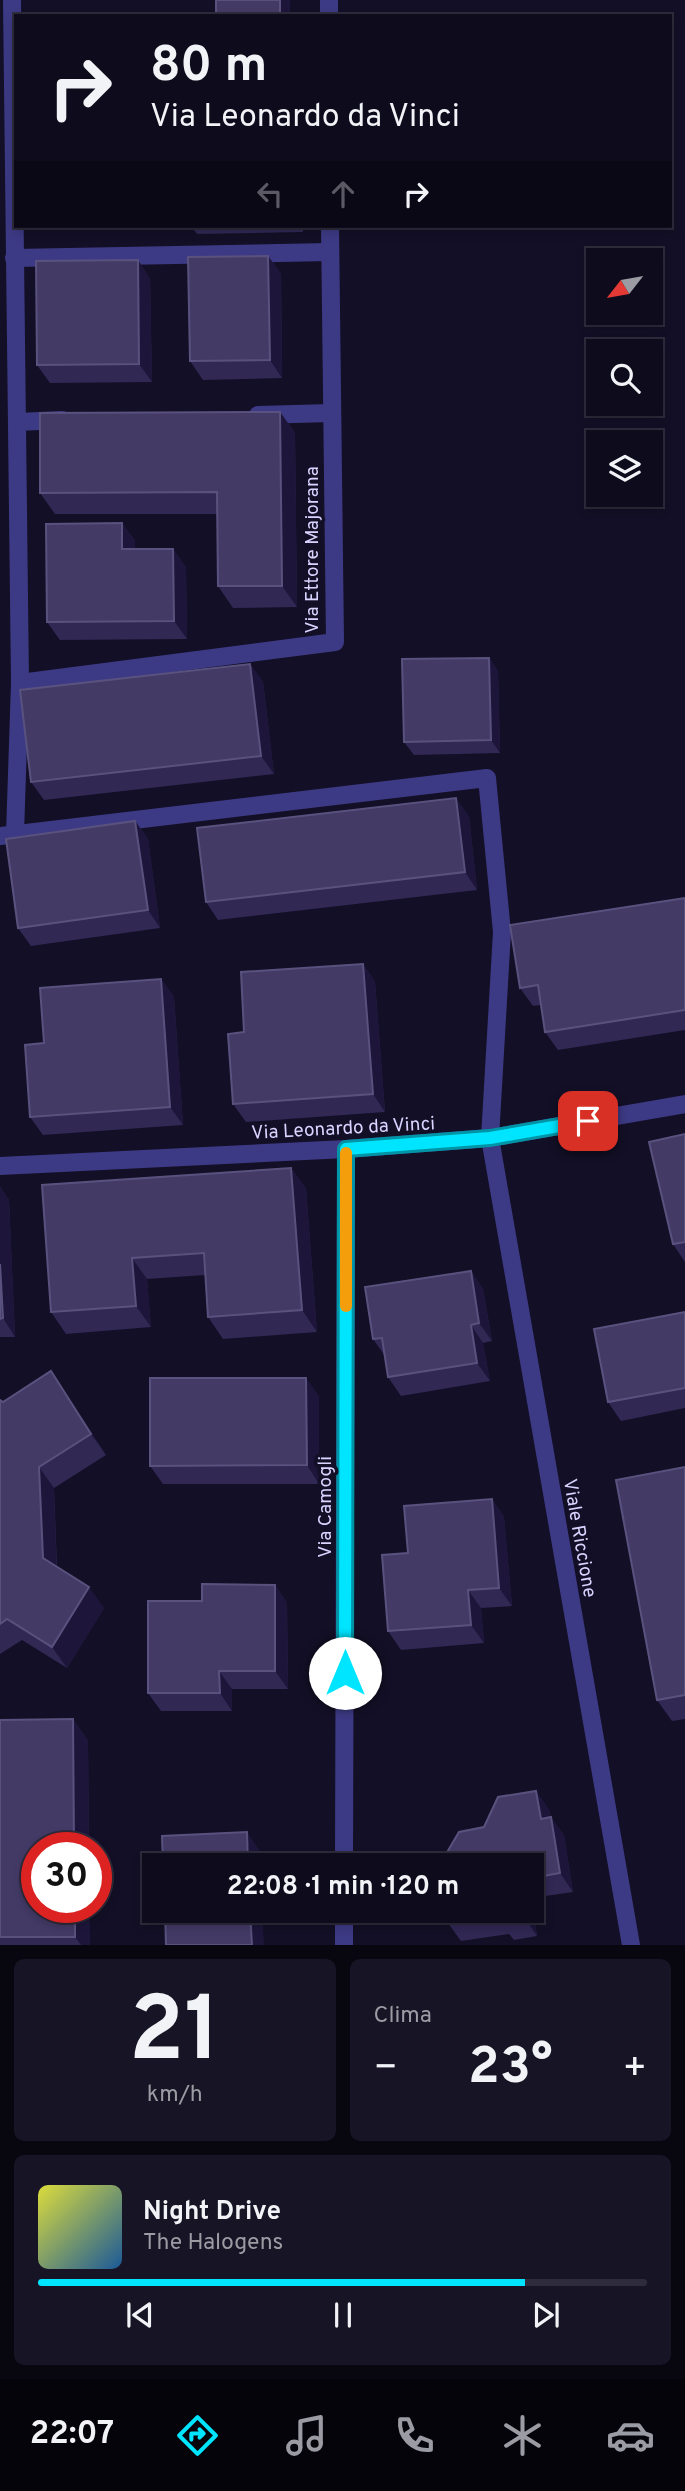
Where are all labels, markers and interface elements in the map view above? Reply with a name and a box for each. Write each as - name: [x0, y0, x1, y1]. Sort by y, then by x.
- text: 80 m: [150, 37, 267, 99]
- icon: right: [35, 42, 126, 133]
- text: Via Leonardo da Vinci: [150, 98, 460, 138]
- icon: left: [251, 175, 289, 213]
- icon: ahead: [324, 175, 362, 213]
- icon: right: [397, 175, 435, 213]
- north arrow: [586, 248, 663, 326]
- map controls: [586, 248, 663, 507]
- button: search: [586, 339, 663, 416]
- button: layers: [586, 430, 663, 507]
- street label: Via Ettore Majorana: [301, 466, 325, 634]
- pin: [558, 1091, 618, 1151]
- icon: arrive: [569, 1102, 607, 1140]
- street label: Via Leonardo da Vinci: [251, 1112, 436, 1146]
- street label: Via Camogli: [314, 1456, 338, 1558]
- street label: Viale Riccione: [557, 1477, 601, 1600]
- position arrow: [308, 1636, 382, 1710]
- speed limit sign: 30: [21, 1832, 112, 1923]
- text: 22:08 · 1 min · 120 m: [227, 1871, 459, 1904]
- text: 21: [129, 1978, 221, 2093]
- text: Clima: [374, 2002, 432, 2031]
- text: 23°: [468, 2036, 553, 2102]
- text: −: [374, 2045, 398, 2094]
- text: +: [622, 2045, 647, 2094]
- text: km/h: [147, 2081, 203, 2110]
- text: Night Drive: [143, 2196, 281, 2229]
- text: The Halogens: [143, 2229, 283, 2258]
- icon: previous: [121, 2296, 159, 2334]
- icon: pause: [324, 2296, 362, 2334]
- icon: next: [527, 2296, 565, 2334]
- icon: directions: [173, 2411, 222, 2460]
- icon: music: [282, 2411, 331, 2460]
- icon: phone: [390, 2411, 439, 2460]
- icon: climate: [498, 2411, 547, 2460]
- icon: car: [606, 2411, 655, 2460]
- text: 22:07: [30, 2415, 114, 2455]

